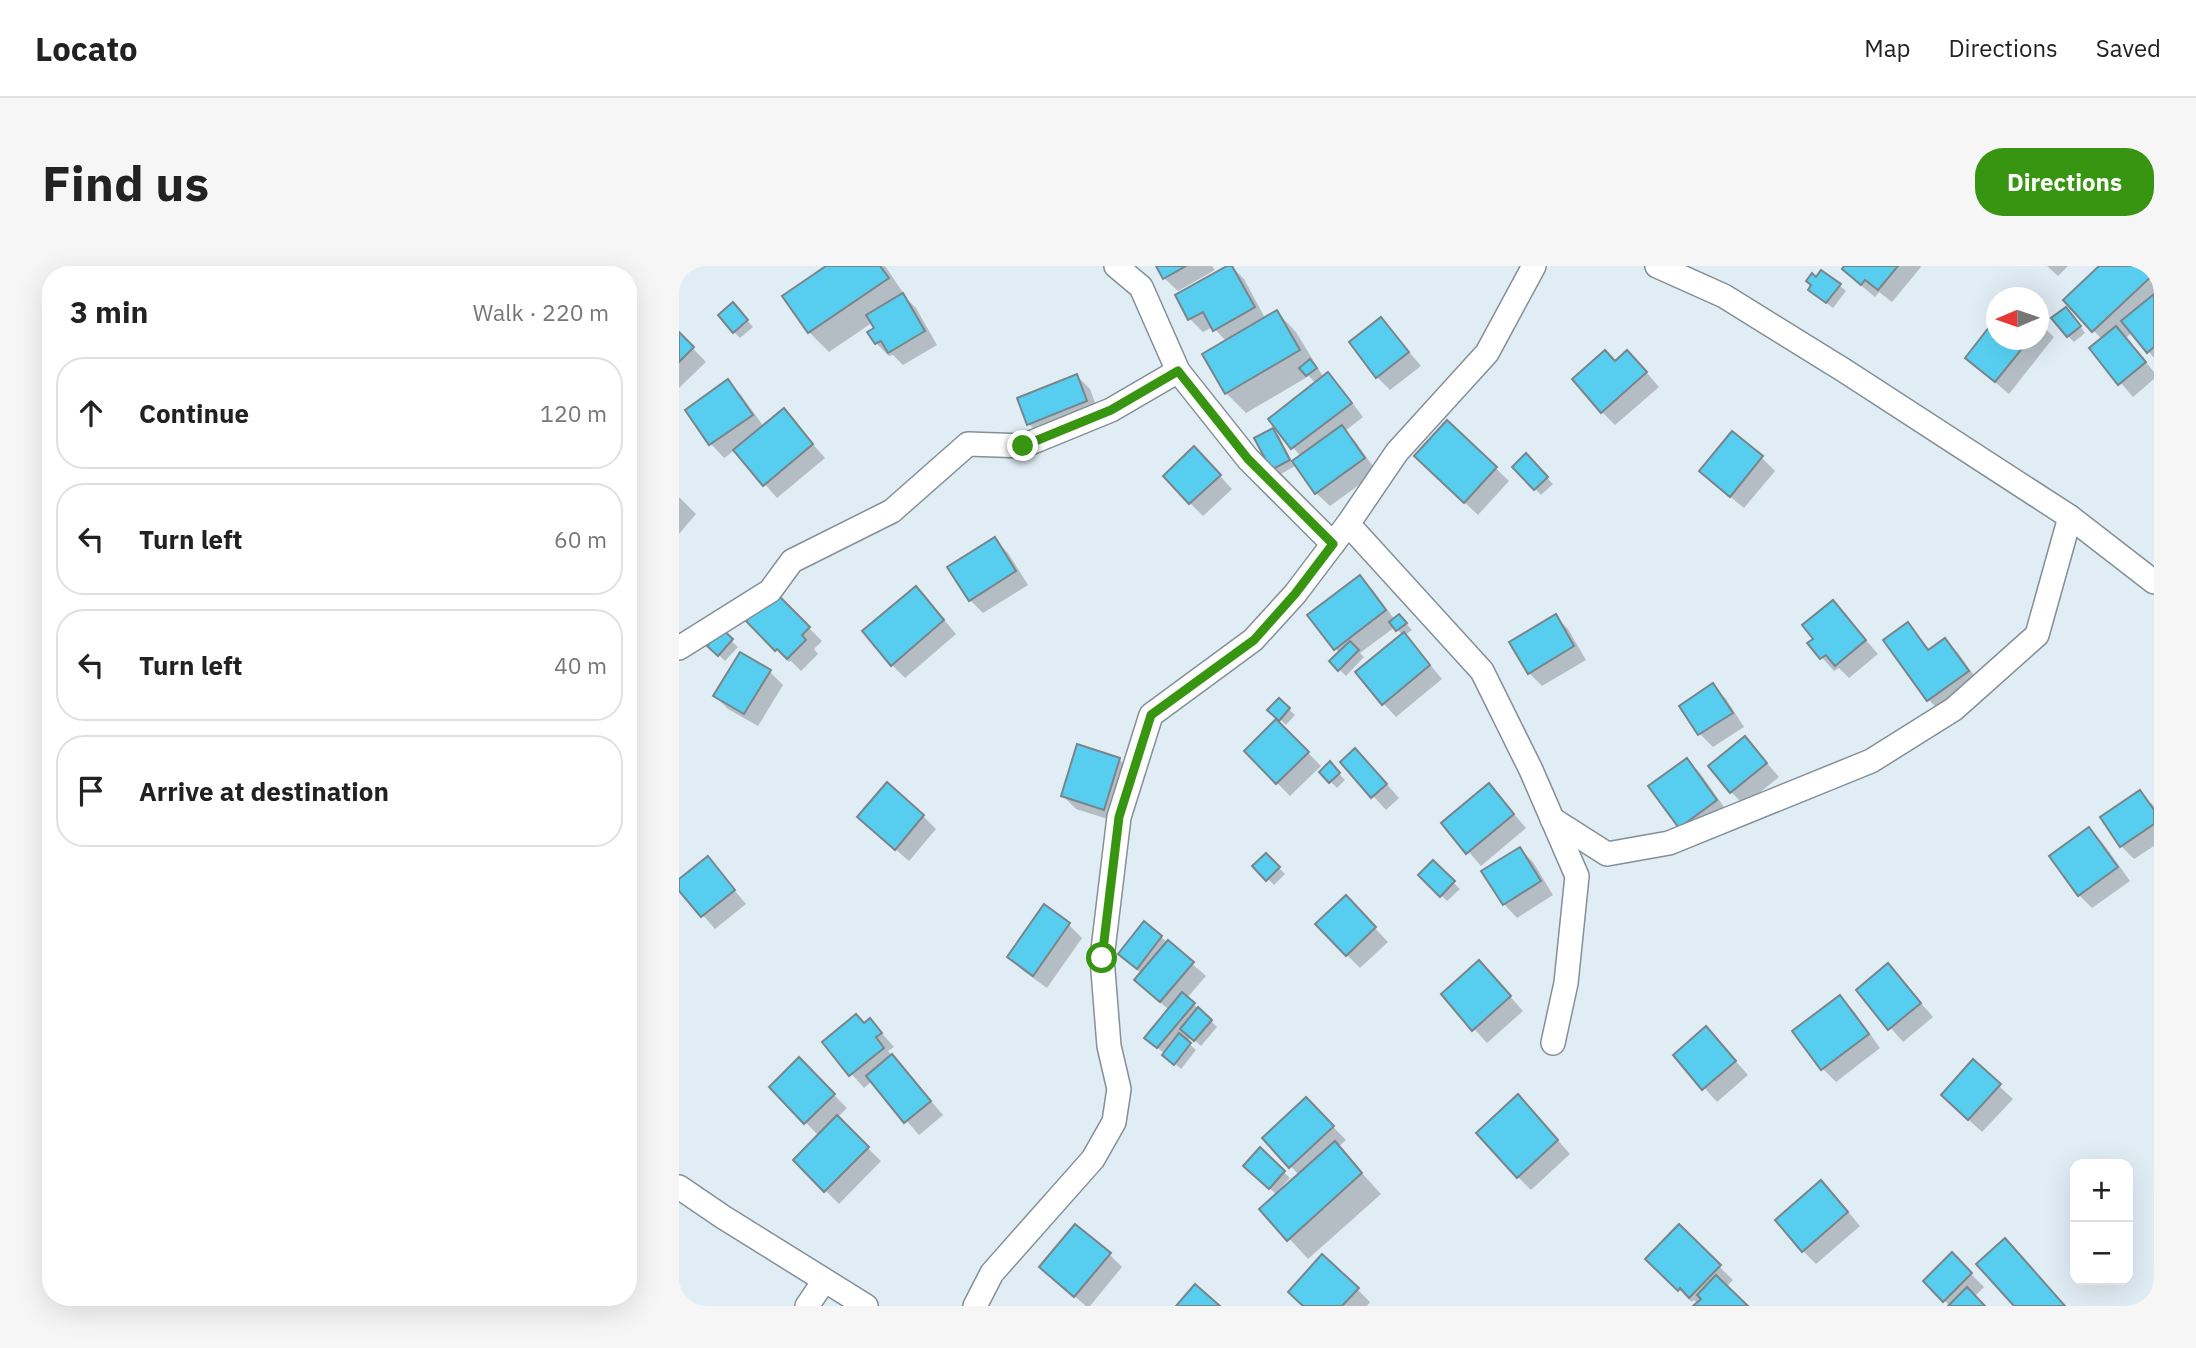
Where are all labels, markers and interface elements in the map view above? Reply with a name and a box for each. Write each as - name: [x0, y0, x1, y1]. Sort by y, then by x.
- text: Locato: [35, 27, 138, 70]
- text: Map: [1864, 32, 1910, 64]
- text: Directions: [1948, 32, 2058, 64]
- text: Saved: [2096, 32, 2161, 64]
- button: Directions: [1975, 148, 2154, 216]
- text: Find us: [42, 151, 209, 214]
- north arrow: [1986, 287, 2049, 350]
- text: 3 min: [70, 292, 148, 331]
- text: Walk · 220 m: [473, 297, 609, 327]
- icon: ahead: [72, 394, 110, 432]
- text: Continue: [139, 396, 249, 430]
- text: 120 m: [540, 398, 607, 428]
- route end: [1007, 430, 1038, 461]
- icon: left: [72, 520, 110, 558]
- text: Turn left: [139, 522, 242, 556]
- text: 60 m: [554, 524, 607, 554]
- icon: left: [72, 646, 110, 684]
- text: Turn left: [139, 648, 242, 682]
- text: 40 m: [554, 650, 607, 680]
- icon: arrive: [72, 772, 110, 810]
- text: Arrive at destination: [139, 774, 389, 808]
- route start: [1086, 942, 1117, 973]
- map controls: [2070, 1159, 2133, 1285]
- button: +: [2070, 1159, 2133, 1222]
- button: −: [2070, 1222, 2133, 1285]

